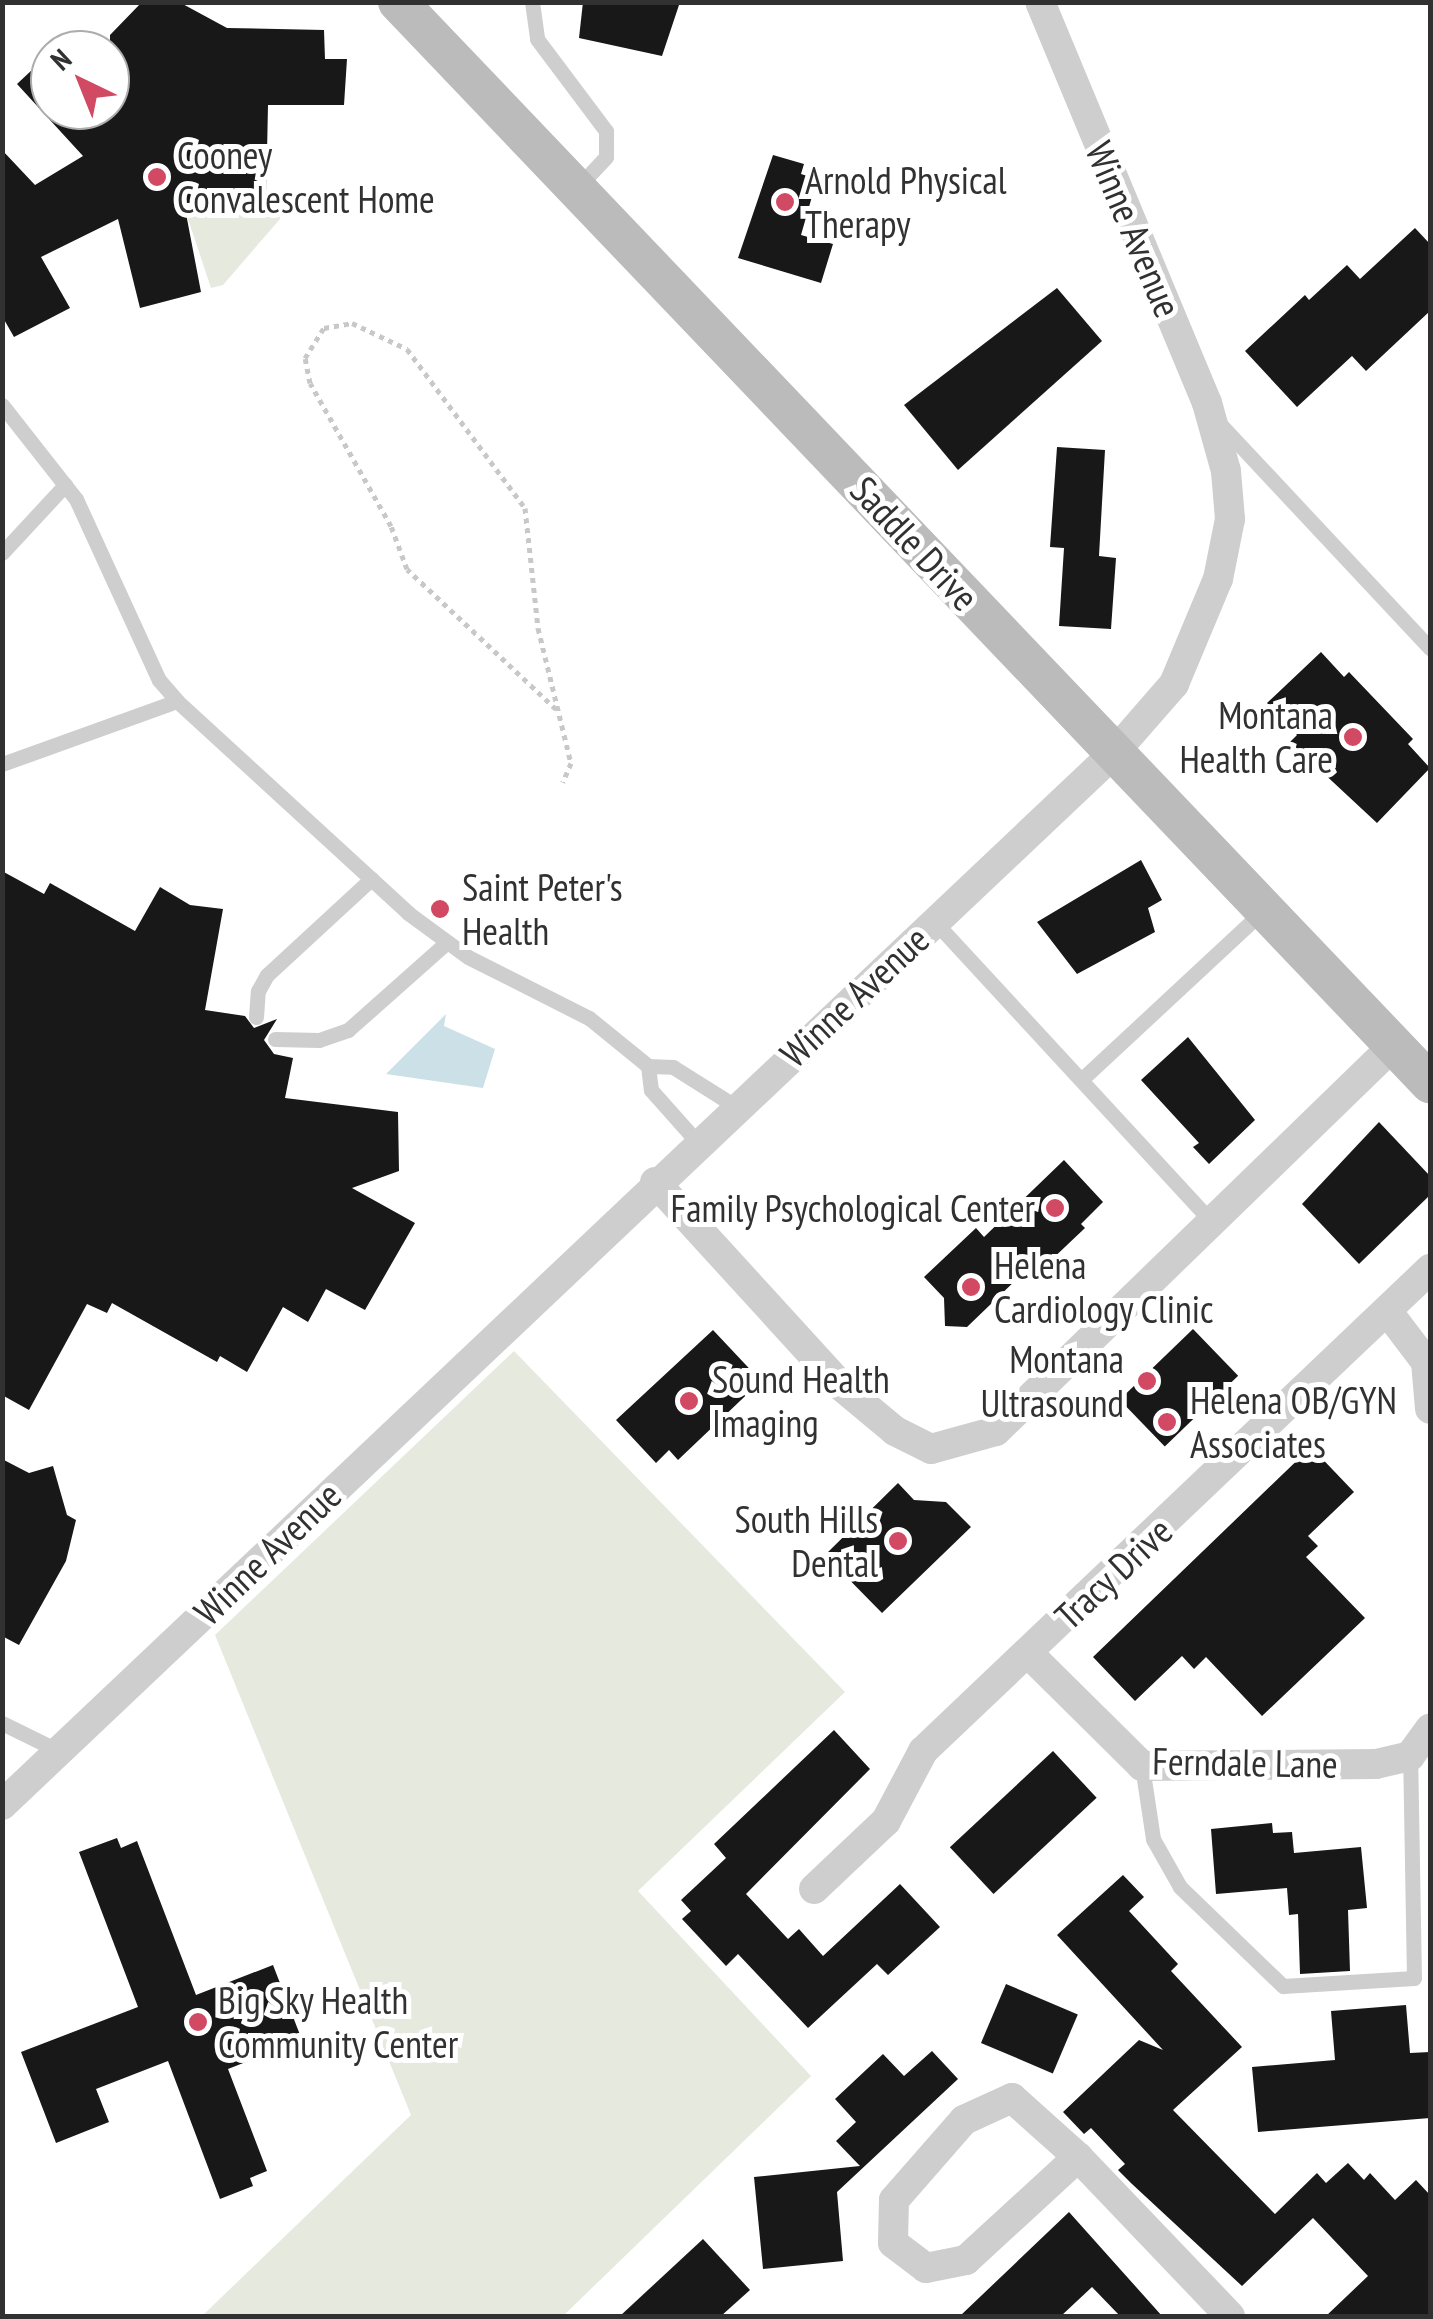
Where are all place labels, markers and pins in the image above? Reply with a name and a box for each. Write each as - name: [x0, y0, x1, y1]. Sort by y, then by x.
- place label: Cooney Convalescent Home: [177, 132, 435, 222]
- place label: Arnold Physical Therapy: [805, 157, 1007, 246]
- marker: Cooney Convalescent Home: [146, 166, 168, 188]
- marker: Arnold Physical Therapy: [774, 191, 796, 213]
- place label: Montana Health Care: [1179, 692, 1333, 782]
- marker: Montana Health Care: [1342, 726, 1364, 748]
- place label: Saint Peter's Health: [462, 864, 623, 954]
- marker: Saint Peter's Health: [427, 896, 453, 922]
- place label: Family Psychological Center: [669, 1185, 1035, 1231]
- marker: Family Psychological Center: [1044, 1197, 1066, 1219]
- place label: Helena Cardiology Clinic: [994, 1242, 1215, 1332]
- marker: Helena Cardiology Clinic: [958, 1274, 984, 1300]
- place label: Montana Ultrasound: [980, 1336, 1124, 1426]
- place label: Sound Health Imaging: [712, 1356, 890, 1446]
- marker: Montana Ultrasound: [1134, 1368, 1160, 1394]
- place label: Helena OB/GYN Associates: [1190, 1377, 1397, 1466]
- marker: Sound Health Imaging: [676, 1388, 702, 1414]
- marker: Helena OB/GYN Associates: [1154, 1409, 1180, 1435]
- place label: South Hills Dental: [734, 1496, 878, 1586]
- marker: South Hills Dental: [887, 1530, 909, 1552]
- place label: Big Sky Health Community Center: [218, 1977, 459, 2066]
- marker: Big Sky Health Community Center: [187, 2011, 209, 2033]

